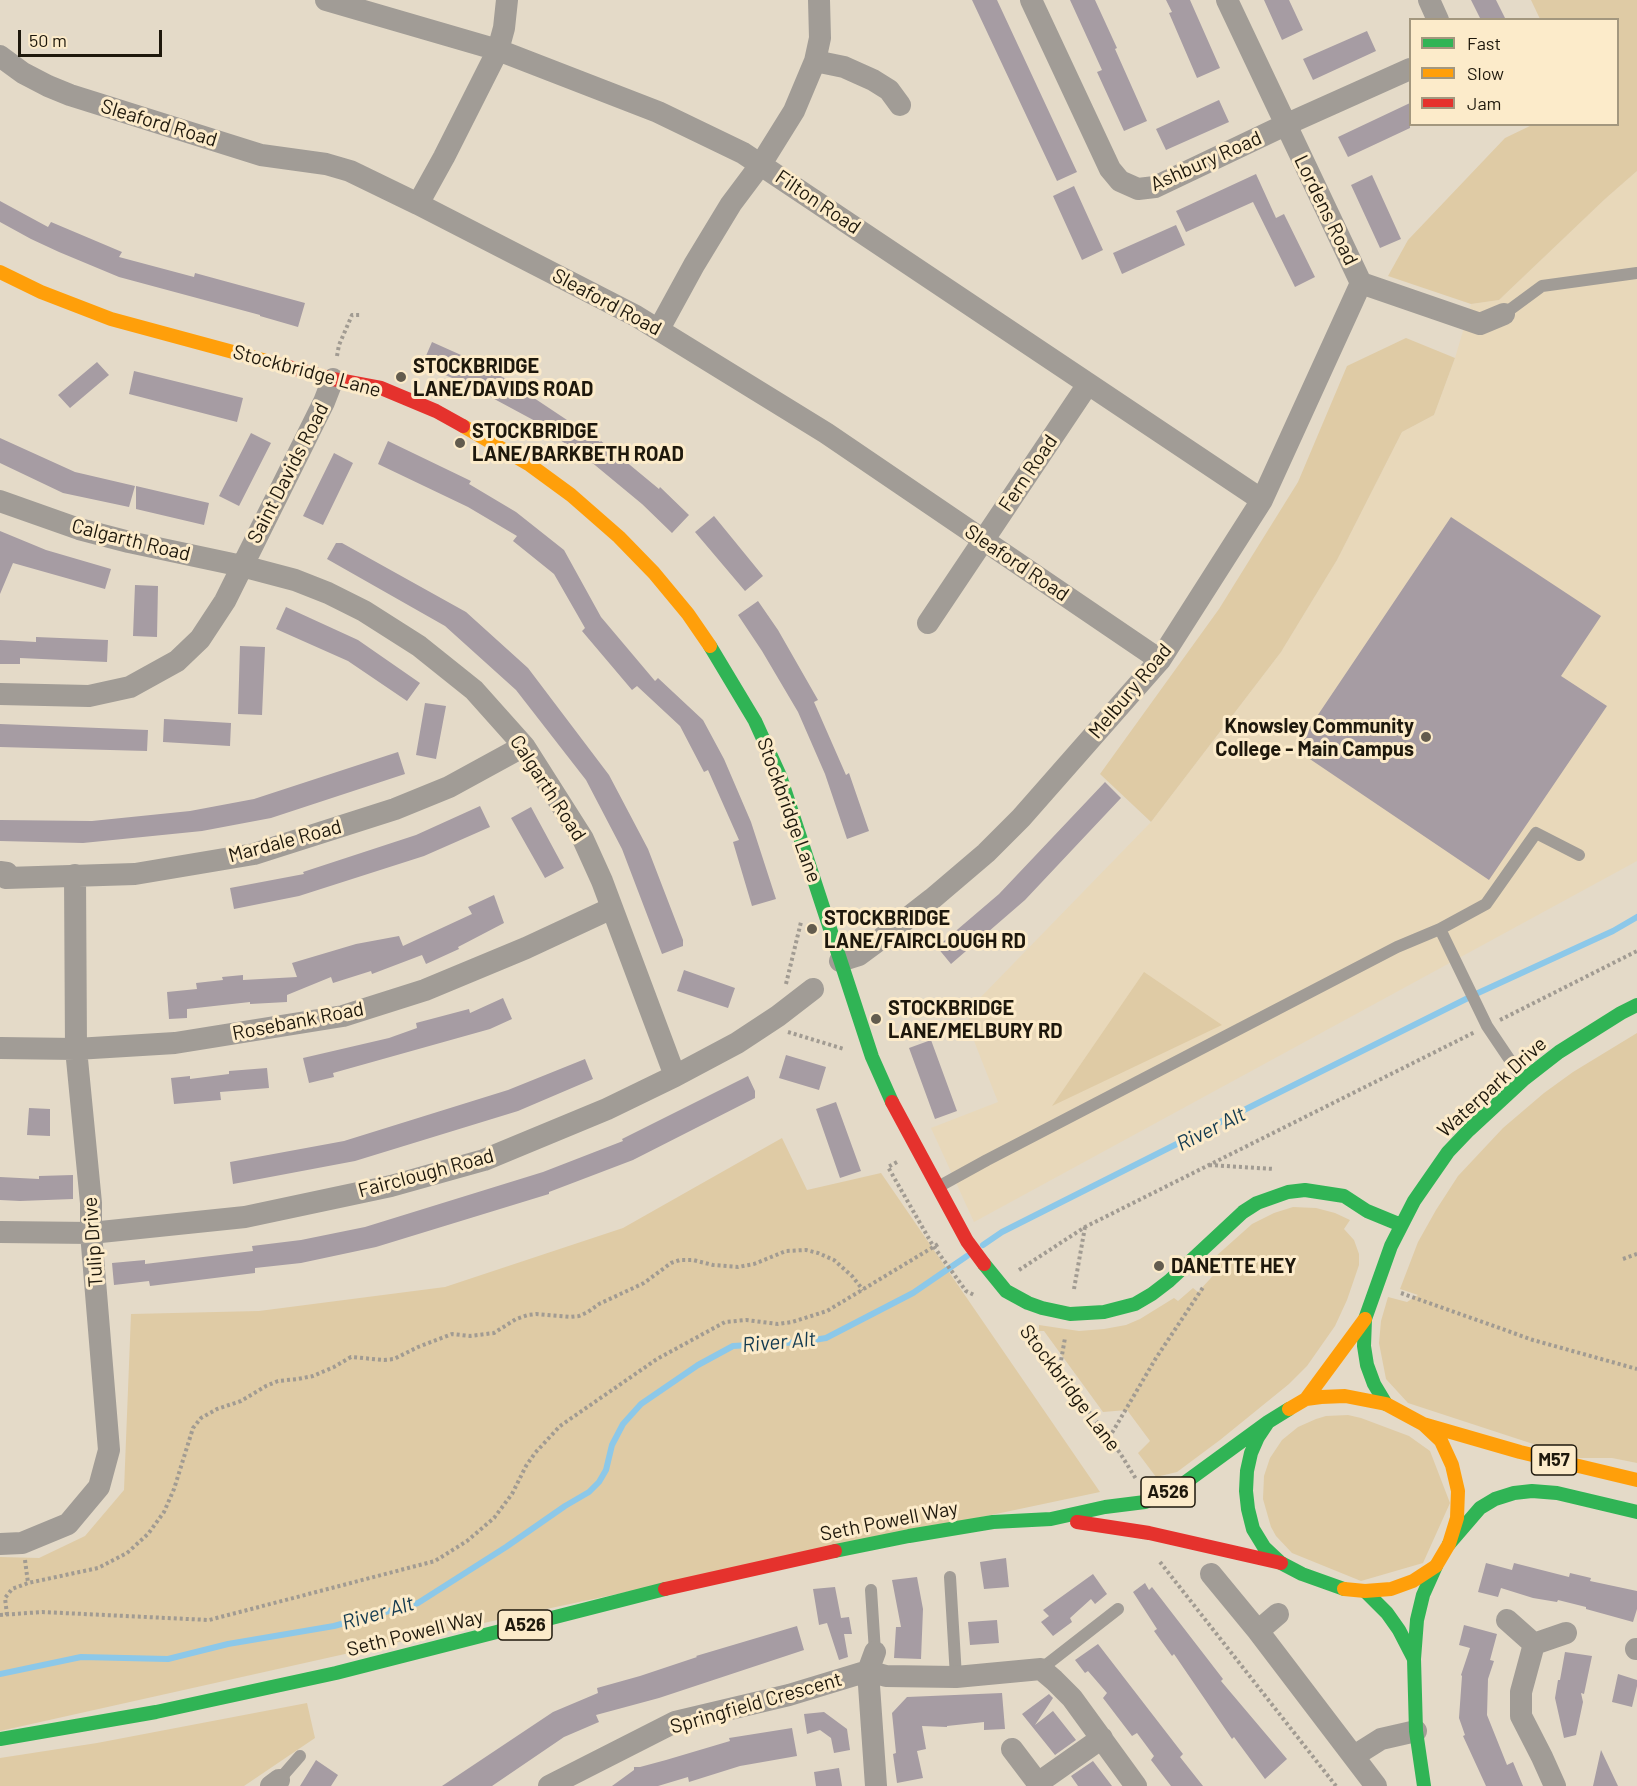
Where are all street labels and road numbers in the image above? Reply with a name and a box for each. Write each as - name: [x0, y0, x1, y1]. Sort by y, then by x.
- street label: Sleaford Road: [98, 94, 220, 152]
- street label: Ashbury Road: [1147, 126, 1265, 196]
- street label: Lordens Road: [1289, 151, 1363, 269]
- street label: Filton Road: [771, 165, 865, 239]
- street label: Sleaford Road: [548, 263, 666, 341]
- street label: Stockbridge Lane: [230, 340, 384, 402]
- street label: Saint Davids Road: [242, 399, 334, 547]
- street label: Fern Road: [994, 430, 1062, 516]
- street label: Calgarth Road: [69, 514, 193, 566]
- street label: Sleaford Road: [960, 519, 1074, 607]
- street label: Melbury Road: [1083, 639, 1177, 743]
- street label: Calgarth Road: [505, 730, 591, 846]
- street label: Stockbridge Lane: [752, 734, 826, 886]
- street label: Mardale Road: [226, 814, 344, 868]
- street label: Rosebank Road: [230, 996, 366, 1046]
- street label: Waterpark Drive: [1432, 1032, 1552, 1142]
- street label: Fairclough Road: [356, 1143, 496, 1203]
- street label: Tulip Drive: [78, 1196, 108, 1288]
- street label: Stockbridge Lane: [1015, 1320, 1125, 1456]
- road number: M57: [1532, 1445, 1576, 1475]
- road number: A526: [1141, 1477, 1195, 1507]
- street label: Seth Powell Way: [818, 1496, 960, 1546]
- street label: Seth Powell Way: [344, 1604, 486, 1662]
- road number: A526: [498, 1610, 552, 1640]
- street label: Springfield Crescent: [667, 1667, 845, 1739]

